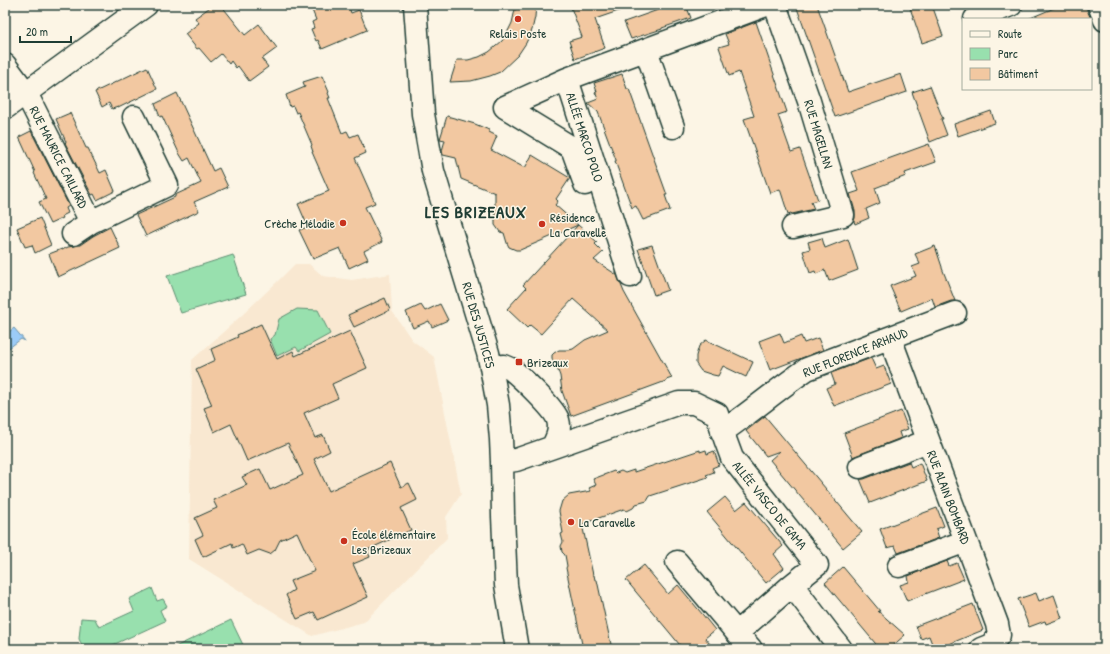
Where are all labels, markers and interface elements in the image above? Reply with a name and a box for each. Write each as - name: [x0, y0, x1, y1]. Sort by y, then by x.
- marker: Relais Poste: [513, 14, 523, 24]
- scale bar: [20, 18, 71, 44]
- legend: [962, 18, 1092, 90]
- text: 20 m: [26, 23, 48, 40]
- place label: Relais Poste: [490, 24, 546, 42]
- text: Route: [998, 25, 1022, 42]
- text: Parc: [998, 45, 1018, 62]
- text: Bâtiment: [998, 65, 1039, 82]
- street label: ALLÉE MARCO POLO: [562, 90, 608, 184]
- street label: RUE MAGELLAN: [800, 98, 838, 171]
- street label: RUE MAURICE CAILLARD: [25, 103, 93, 212]
- district label: LES BRIZEAUX: [425, 200, 527, 223]
- place label: Résidence La Caravelle: [550, 208, 606, 241]
- place label: Crèche Mélodie: [264, 214, 335, 232]
- marker: Crèche Mélodie: [338, 218, 348, 228]
- marker: Résidence La Caravelle: [537, 219, 547, 229]
- street label: RUE DES JUSTICES: [458, 280, 500, 370]
- street label: RUE FLORENCE ARHAUD: [800, 323, 911, 381]
- place label: Brizeaux: [527, 353, 569, 371]
- marker: Brizeaux: [514, 357, 524, 367]
- street label: RUE ALAIN BOMBARD: [923, 448, 975, 547]
- street label: ALLÉE VASCO DE GAMA: [729, 457, 812, 554]
- place label: La Caravelle: [579, 513, 635, 531]
- marker: La Caravelle: [566, 517, 576, 527]
- place label: École élémentaire Les Brizeaux: [352, 525, 436, 558]
- marker: École élémentaire Les Brizeaux: [339, 536, 349, 546]

